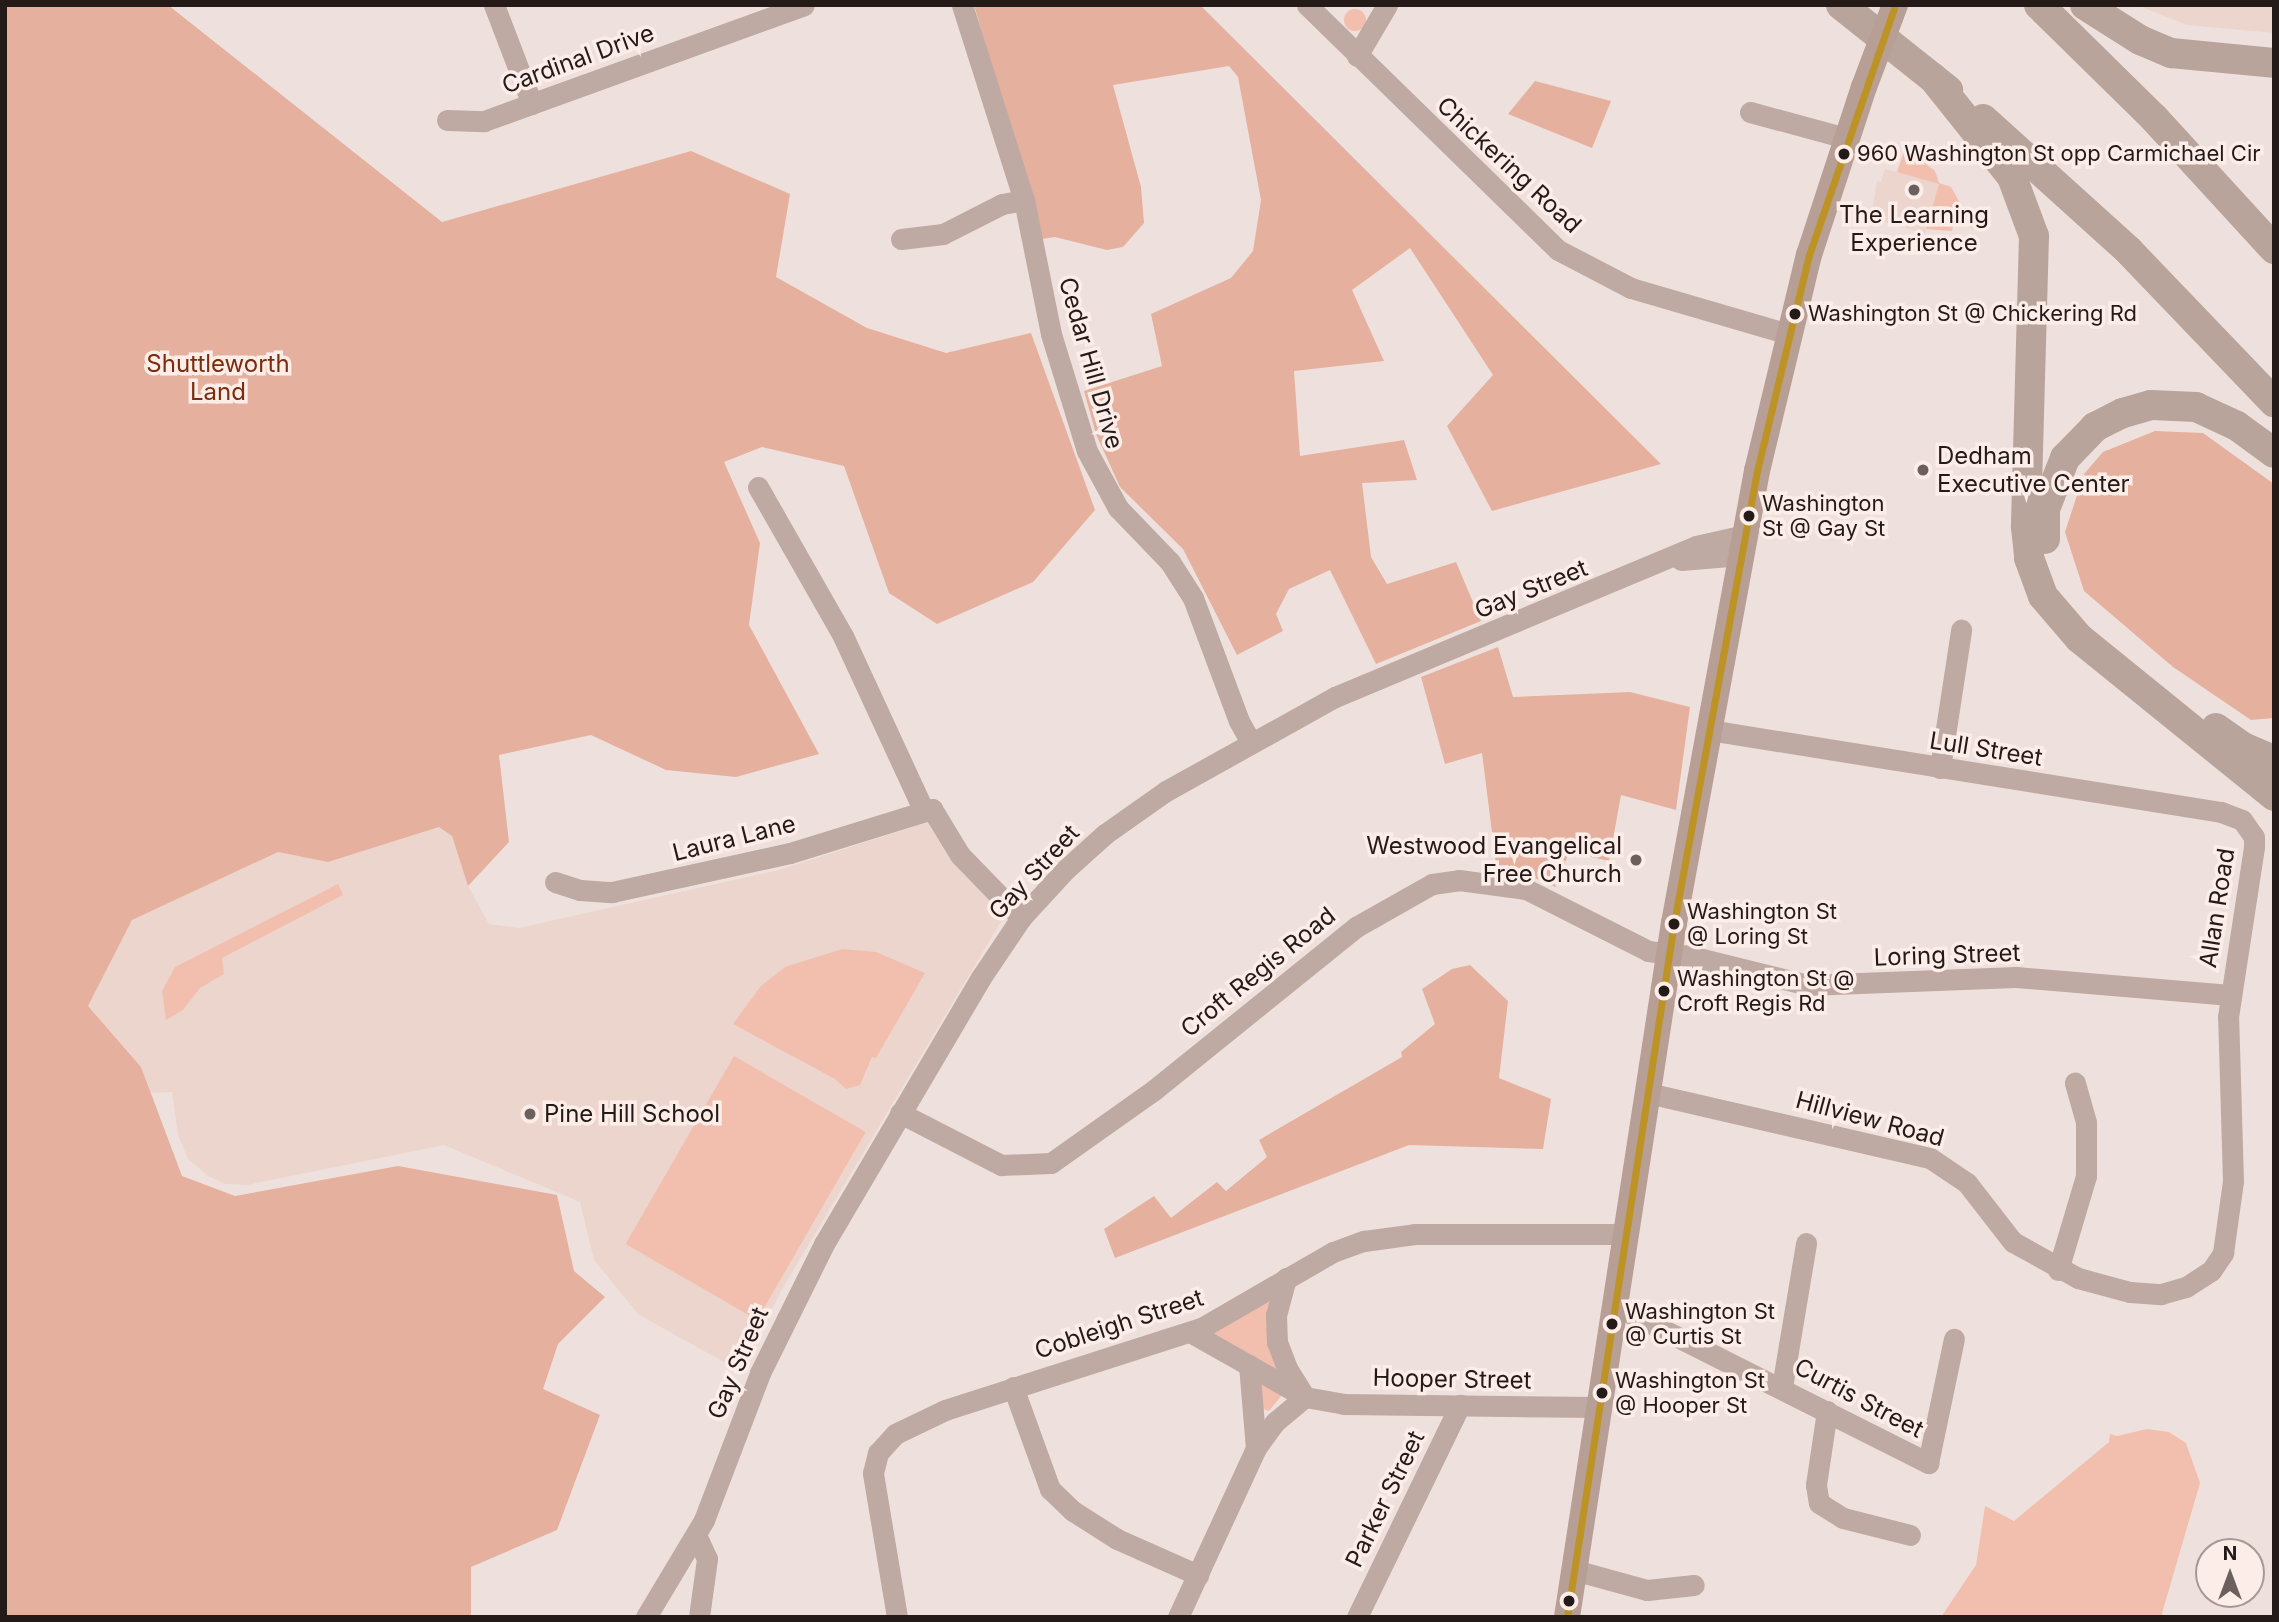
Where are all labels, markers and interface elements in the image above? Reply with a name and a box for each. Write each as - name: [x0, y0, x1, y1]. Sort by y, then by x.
- street label: Cardinal Drive: [498, 18, 658, 100]
- street label: Chickering Road: [1431, 91, 1587, 239]
- place label: 960 Washington St opp Carmichael Cir: [1857, 141, 2260, 167]
- marker: 960 Washington St opp Carmichael Cir: [1837, 147, 1851, 161]
- marker: The Learning Experience: [1906, 182, 1922, 198]
- place label: The Learning Experience: [1839, 201, 1989, 257]
- street label: Cedar Hill Drive: [1053, 274, 1129, 452]
- place label: Washington St @ Chickering Rd: [1808, 301, 2137, 327]
- marker: Washington St @ Chickering Rd: [1788, 307, 1802, 321]
- park label: Shuttleworth Land: [146, 350, 290, 406]
- place label: Dedham Executive Center: [1937, 442, 2130, 498]
- marker: Dedham Executive Center: [1915, 462, 1931, 478]
- place label: Washington St @ Gay St: [1762, 490, 1885, 542]
- marker: Washington St @ Gay St: [1742, 509, 1756, 523]
- street label: Gay Street: [1470, 553, 1592, 625]
- street label: Lull Street: [1928, 726, 2044, 772]
- street label: Laura Lane: [670, 809, 798, 867]
- street label: Gay Street: [983, 819, 1085, 925]
- place label: Westwood Evangelical Free Church: [1366, 832, 1622, 888]
- street label: Allan Road: [2193, 846, 2241, 970]
- marker: Westwood Evangelical Free Church: [1628, 852, 1644, 868]
- place label: Washington St @ Loring St: [1687, 898, 1837, 950]
- street label: Croft Regis Road: [1175, 901, 1341, 1043]
- marker: Washington St @ Loring St: [1667, 917, 1681, 931]
- street label: Loring Street: [1873, 938, 2021, 972]
- place label: Washington St @ Croft Regis Rd: [1677, 965, 1854, 1016]
- marker: Washington St @ Croft Regis Rd: [1657, 984, 1671, 998]
- street label: Hillview Road: [1793, 1085, 1947, 1153]
- place label: Pine Hill School: [544, 1100, 720, 1128]
- marker: Pine Hill School: [522, 1106, 538, 1122]
- street label: Cobleigh Street: [1031, 1283, 1207, 1365]
- place label: Washington St @ Curtis St: [1625, 1298, 1775, 1350]
- street label: Gay Street: [701, 1303, 775, 1423]
- marker: Washington St @ Curtis St: [1605, 1317, 1619, 1331]
- street label: Curtis Street: [1790, 1352, 1928, 1444]
- street label: Hooper Street: [1372, 1363, 1532, 1395]
- place label: Washington St @ Hooper St: [1615, 1367, 1765, 1418]
- marker: Washington St @ Hooper St: [1595, 1386, 1609, 1400]
- street label: Parker Street: [1340, 1426, 1430, 1572]
- north arrow: [2195, 1538, 2265, 1608]
- text: N: [2223, 1542, 2237, 1565]
- unlabelled marker: [1562, 1594, 1576, 1608]

